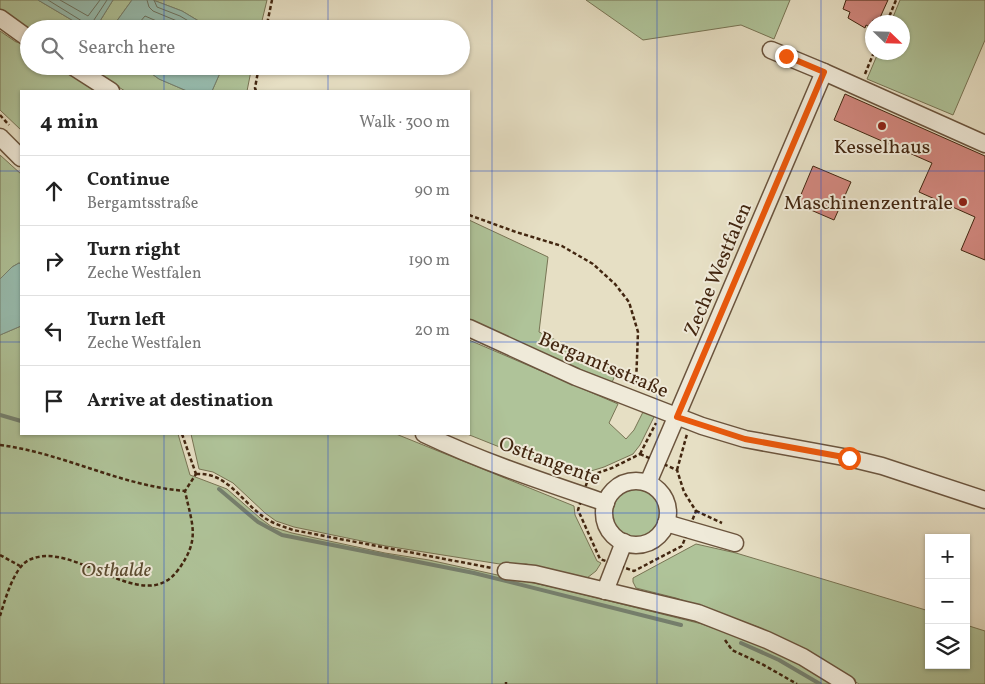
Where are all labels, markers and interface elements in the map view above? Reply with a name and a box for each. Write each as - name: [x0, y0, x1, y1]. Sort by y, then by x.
- north arrow: [865, 15, 910, 60]
- search box: [20, 20, 470, 75]
- icon: search: [38, 34, 66, 62]
- text: Search here: [78, 35, 175, 61]
- route end: [775, 45, 798, 68]
- text: 4 min: [40, 108, 99, 137]
- text: Walk · 300 m: [359, 112, 450, 134]
- marker: Kesselhaus: [876, 120, 888, 132]
- place label: Kesselhaus: [834, 134, 930, 162]
- text: Continue: [87, 167, 170, 193]
- icon: ahead: [40, 177, 68, 205]
- text: 90 m: [414, 180, 450, 202]
- place label: Maschinenzentrale: [784, 190, 953, 218]
- text: Bergamtsstraße: [87, 193, 198, 215]
- marker: Maschinenzentrale: [957, 196, 969, 208]
- street label: Zeche Westfalen: [678, 198, 760, 341]
- text: Turn right: [87, 237, 180, 263]
- icon: right: [40, 247, 68, 275]
- text: 190 m: [408, 250, 450, 272]
- text: Zeche Westfalen: [87, 263, 201, 285]
- text: Turn left: [87, 307, 166, 333]
- icon: left: [40, 317, 68, 345]
- text: 20 m: [415, 320, 450, 342]
- street label: Bergamtsstraße: [534, 326, 673, 406]
- text: Zeche Westfalen: [87, 333, 201, 355]
- icon: arrive: [40, 387, 68, 415]
- text: Arrive at destination: [87, 388, 273, 414]
- street label: Osttangente: [494, 430, 604, 493]
- route start: [838, 447, 861, 470]
- map controls: [925, 534, 970, 669]
- button: +: [925, 534, 970, 579]
- park label: Osthalde: [81, 557, 152, 585]
- button: −: [925, 579, 970, 624]
- button: layers: [925, 624, 970, 669]

